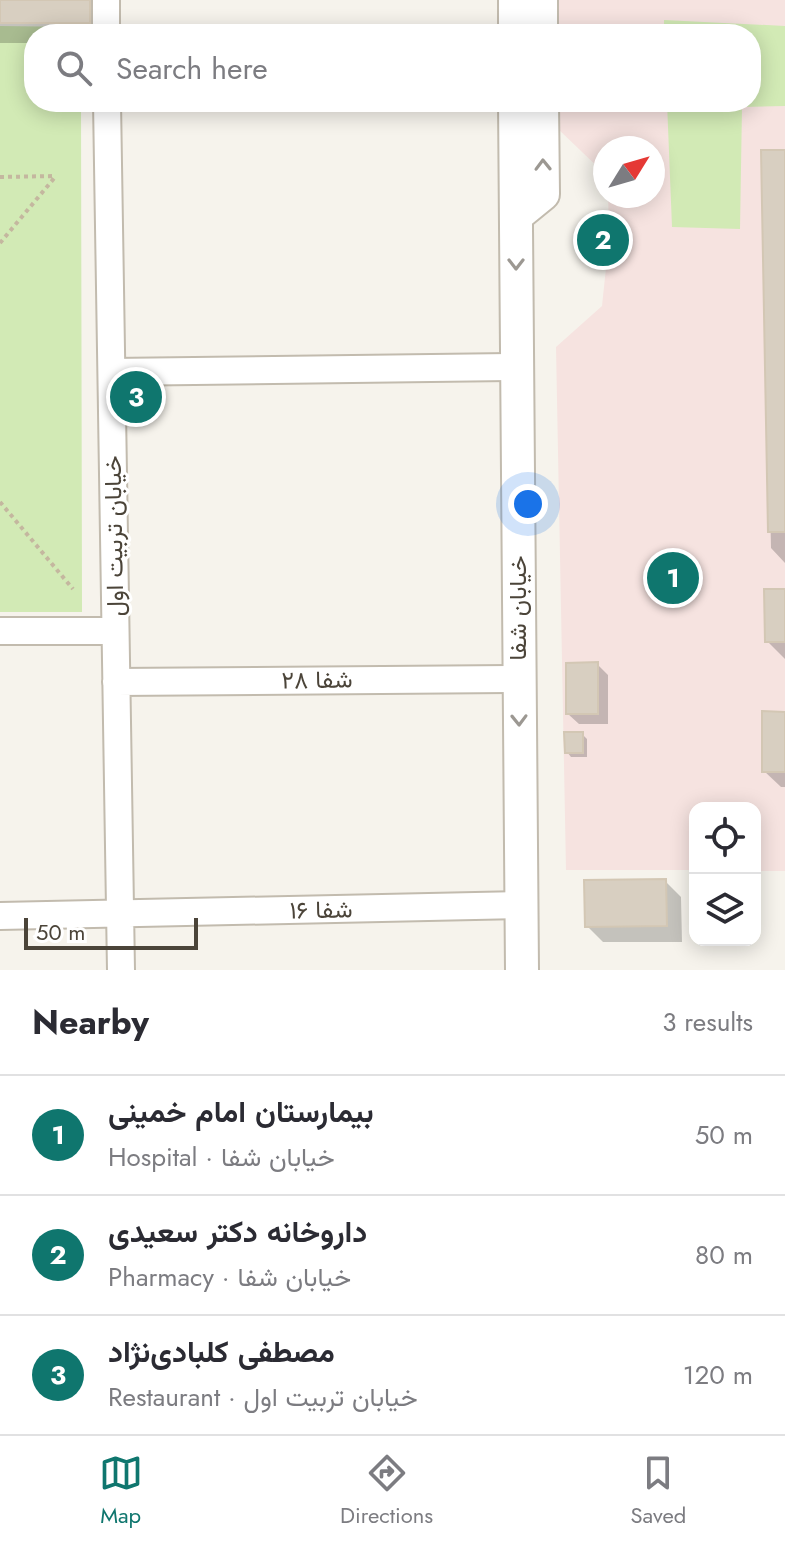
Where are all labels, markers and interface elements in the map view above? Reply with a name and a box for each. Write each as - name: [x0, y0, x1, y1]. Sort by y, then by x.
- search box: [24, 24, 761, 112]
- icon: search: [52, 46, 96, 90]
- text: Search here: [116, 47, 268, 90]
- north arrow: [593, 136, 665, 208]
- one-way arrow: [534, 158, 552, 171]
- pin: 2: [577, 210, 629, 270]
- one-way arrow: [508, 258, 525, 271]
- pin: 3: [110, 367, 162, 427]
- street label: خیابان تربیت اول: [95, 455, 132, 617]
- your location: [508, 484, 548, 524]
- pin: 1: [647, 548, 699, 608]
- street label: خیابان شفا: [500, 555, 535, 661]
- street label: شفا ۲۸: [281, 661, 353, 698]
- one-way arrow: [510, 714, 528, 727]
- map controls: [689, 802, 761, 946]
- button: locate: [689, 802, 761, 874]
- button: layers: [689, 874, 761, 946]
- street label: شفا ۱۶: [289, 891, 353, 928]
- scale bar: [24, 914, 198, 950]
- text: 50 m: [36, 916, 85, 948]
- text: Nearby: [32, 998, 149, 1047]
- text: 3 results: [662, 1003, 753, 1041]
- text: بیمارستان امام خمینی: [108, 1090, 374, 1133]
- text: 1: [51, 1116, 65, 1154]
- text: 50 m: [695, 1116, 753, 1154]
- text: Hospital · خیابان شفا: [108, 1138, 335, 1176]
- text: داروخانه دکتر سعیدی: [108, 1210, 367, 1253]
- text: 2: [49, 1236, 67, 1274]
- text: 80 m: [695, 1236, 753, 1274]
- text: Pharmacy · خیابان شفا: [108, 1258, 351, 1296]
- text: مصطفی کلبادی‌نژاد: [108, 1330, 335, 1373]
- text: 3: [50, 1356, 66, 1394]
- text: 120 m: [683, 1356, 753, 1394]
- text: Restaurant · خیابان تربیت اول: [108, 1378, 418, 1416]
- tab: Map: [99, 1451, 143, 1531]
- tab: Directions: [340, 1451, 433, 1531]
- tab: Saved: [631, 1451, 686, 1531]

